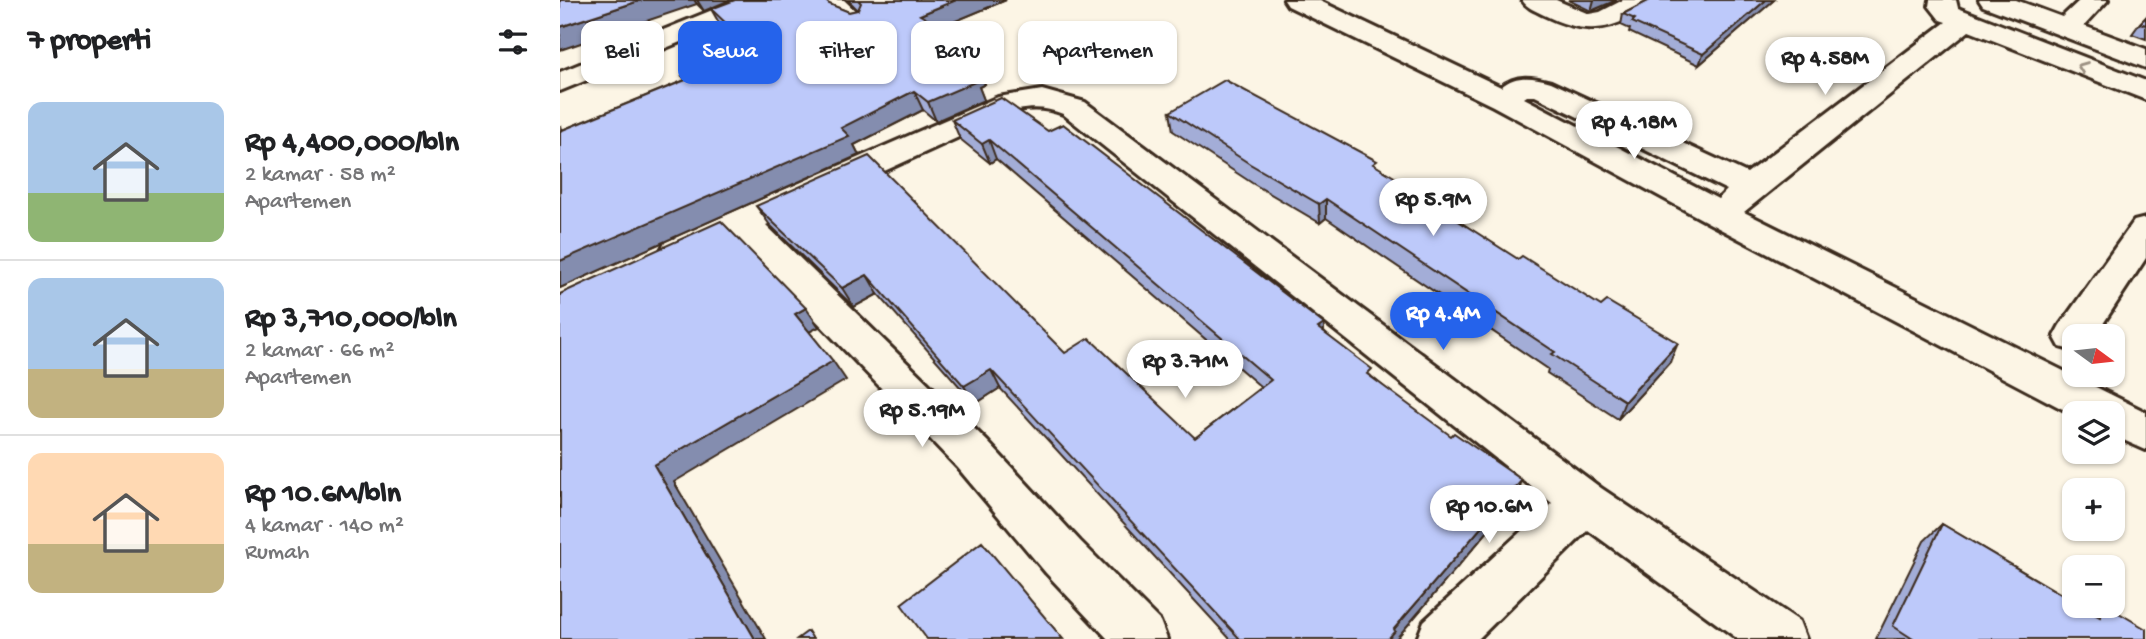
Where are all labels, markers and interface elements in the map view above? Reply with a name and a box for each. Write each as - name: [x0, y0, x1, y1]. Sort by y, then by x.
- chip: Beli: [581, 21, 664, 84]
- chip: Sewa: [678, 21, 782, 84]
- chip: Filter: [796, 21, 897, 84]
- chip: Baru: [911, 21, 1004, 84]
- chip: Apartemen: [1018, 21, 1177, 84]
- icon: filters: [494, 23, 532, 61]
- text: 7 properti: [28, 25, 151, 60]
- pin: Rp 4.58M: [1753, 38, 1897, 97]
- text: Rp 4.58M: [1781, 46, 1869, 73]
- one-way arrow: [2077, 61, 2089, 75]
- pin: Rp 4.18M: [1562, 102, 1706, 161]
- text: Rp 4.18M: [1592, 110, 1676, 137]
- text: Rp 4,400,000/bln: [245, 127, 459, 162]
- icon: home: [84, 130, 168, 214]
- text: 2 kamar · 58 m²: [245, 162, 396, 189]
- pin: Rp 5.9M: [1368, 178, 1498, 238]
- text: Rp 5.9M: [1395, 187, 1471, 214]
- text: Apartemen: [245, 189, 351, 216]
- pin: Rp 4.4M: [1378, 292, 1508, 352]
- text: Rp 4.4M: [1406, 301, 1480, 328]
- text: Rp 3,710,000/bln: [245, 303, 457, 338]
- icon: home: [84, 306, 168, 390]
- north arrow: [2062, 324, 2124, 387]
- map controls: [2062, 324, 2125, 618]
- text: 2 kamar · 66 m²: [245, 338, 394, 365]
- pin: Rp 3.71M: [1113, 340, 1257, 400]
- text: Rp 3.71M: [1142, 349, 1228, 376]
- text: Apartemen: [245, 365, 351, 392]
- pin: Rp 5.19M: [850, 390, 994, 449]
- text: Rp 5.19M: [880, 398, 964, 425]
- button: layers: [2062, 401, 2125, 464]
- text: Rp 10.6M/bln: [245, 478, 401, 513]
- button: +: [2062, 478, 2125, 541]
- icon: home: [84, 481, 168, 565]
- pin: Rp 10.6M: [1417, 486, 1561, 545]
- text: Rp 10.6M: [1446, 494, 1532, 521]
- text: 4 kamar · 140 m²: [245, 513, 404, 540]
- text: Rumah: [245, 540, 309, 567]
- button: −: [2062, 555, 2125, 618]

